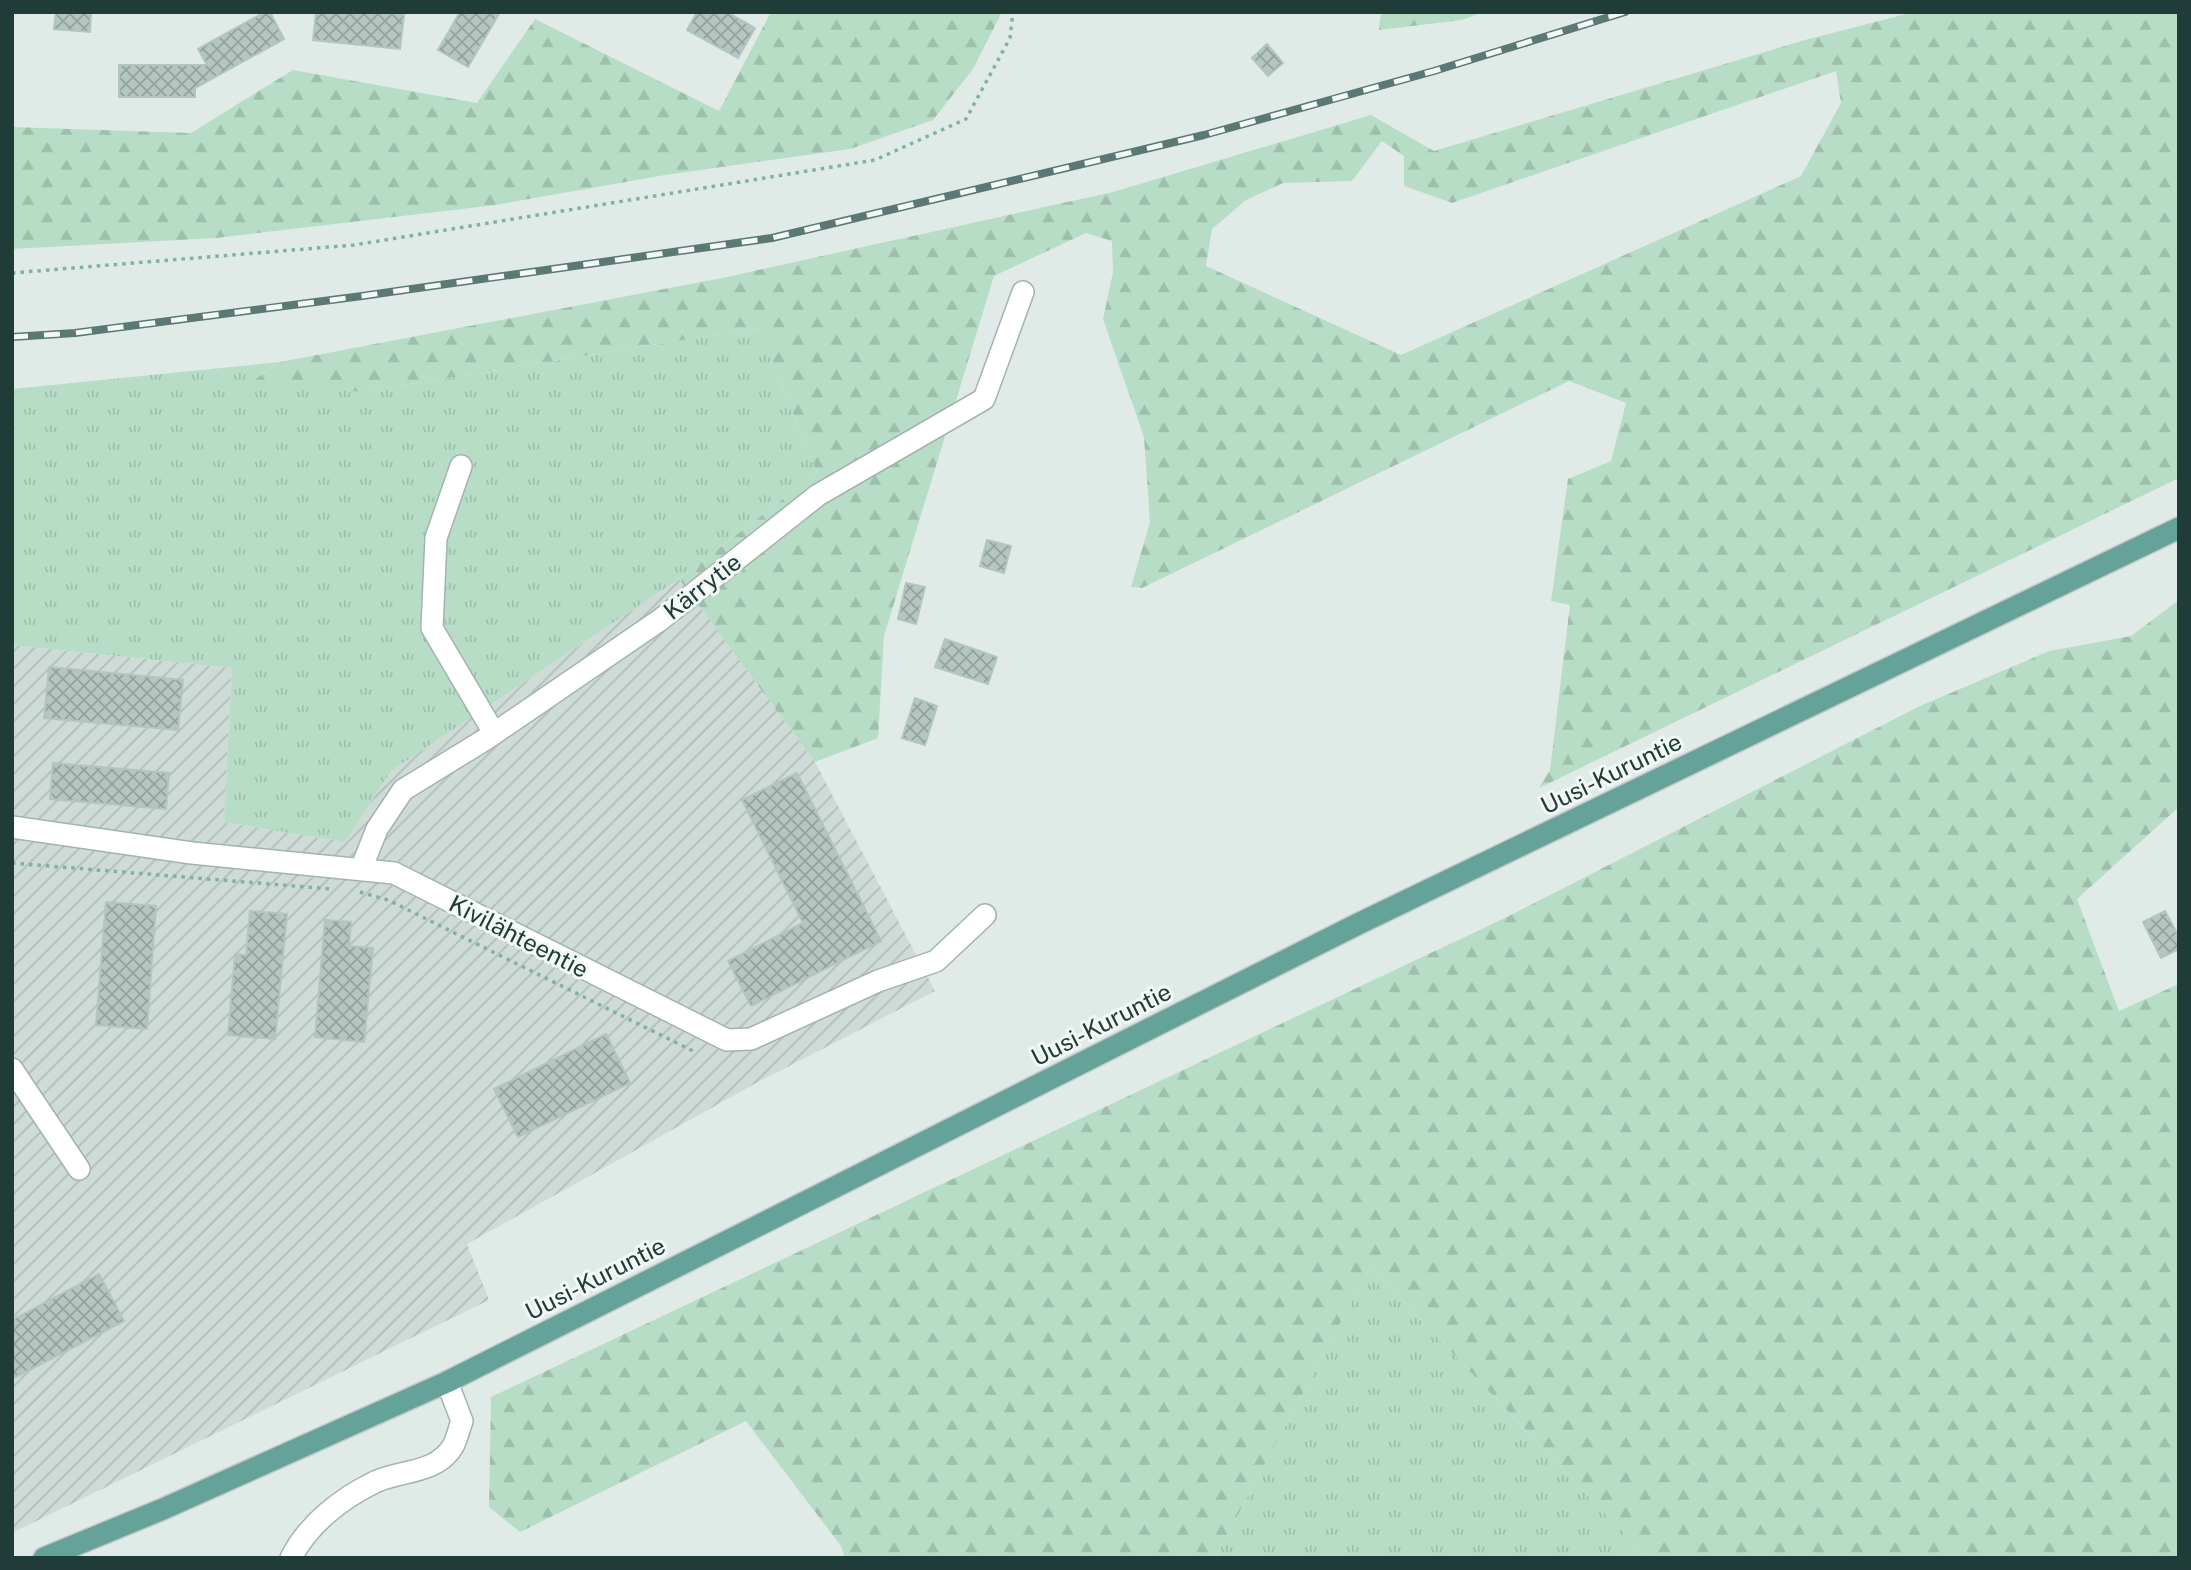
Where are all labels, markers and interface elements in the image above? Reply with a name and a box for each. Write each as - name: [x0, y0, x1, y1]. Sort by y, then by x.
- street label: Kärrytie: [658, 547, 746, 625]
- street label: Uusi-Kuruntie: [1536, 727, 1686, 819]
- street label: Kivilähteentie: [445, 889, 593, 983]
- street label: Uusi-Kuruntie: [1026, 977, 1176, 1071]
- street label: Uusi-Kuruntie: [520, 1231, 670, 1325]

